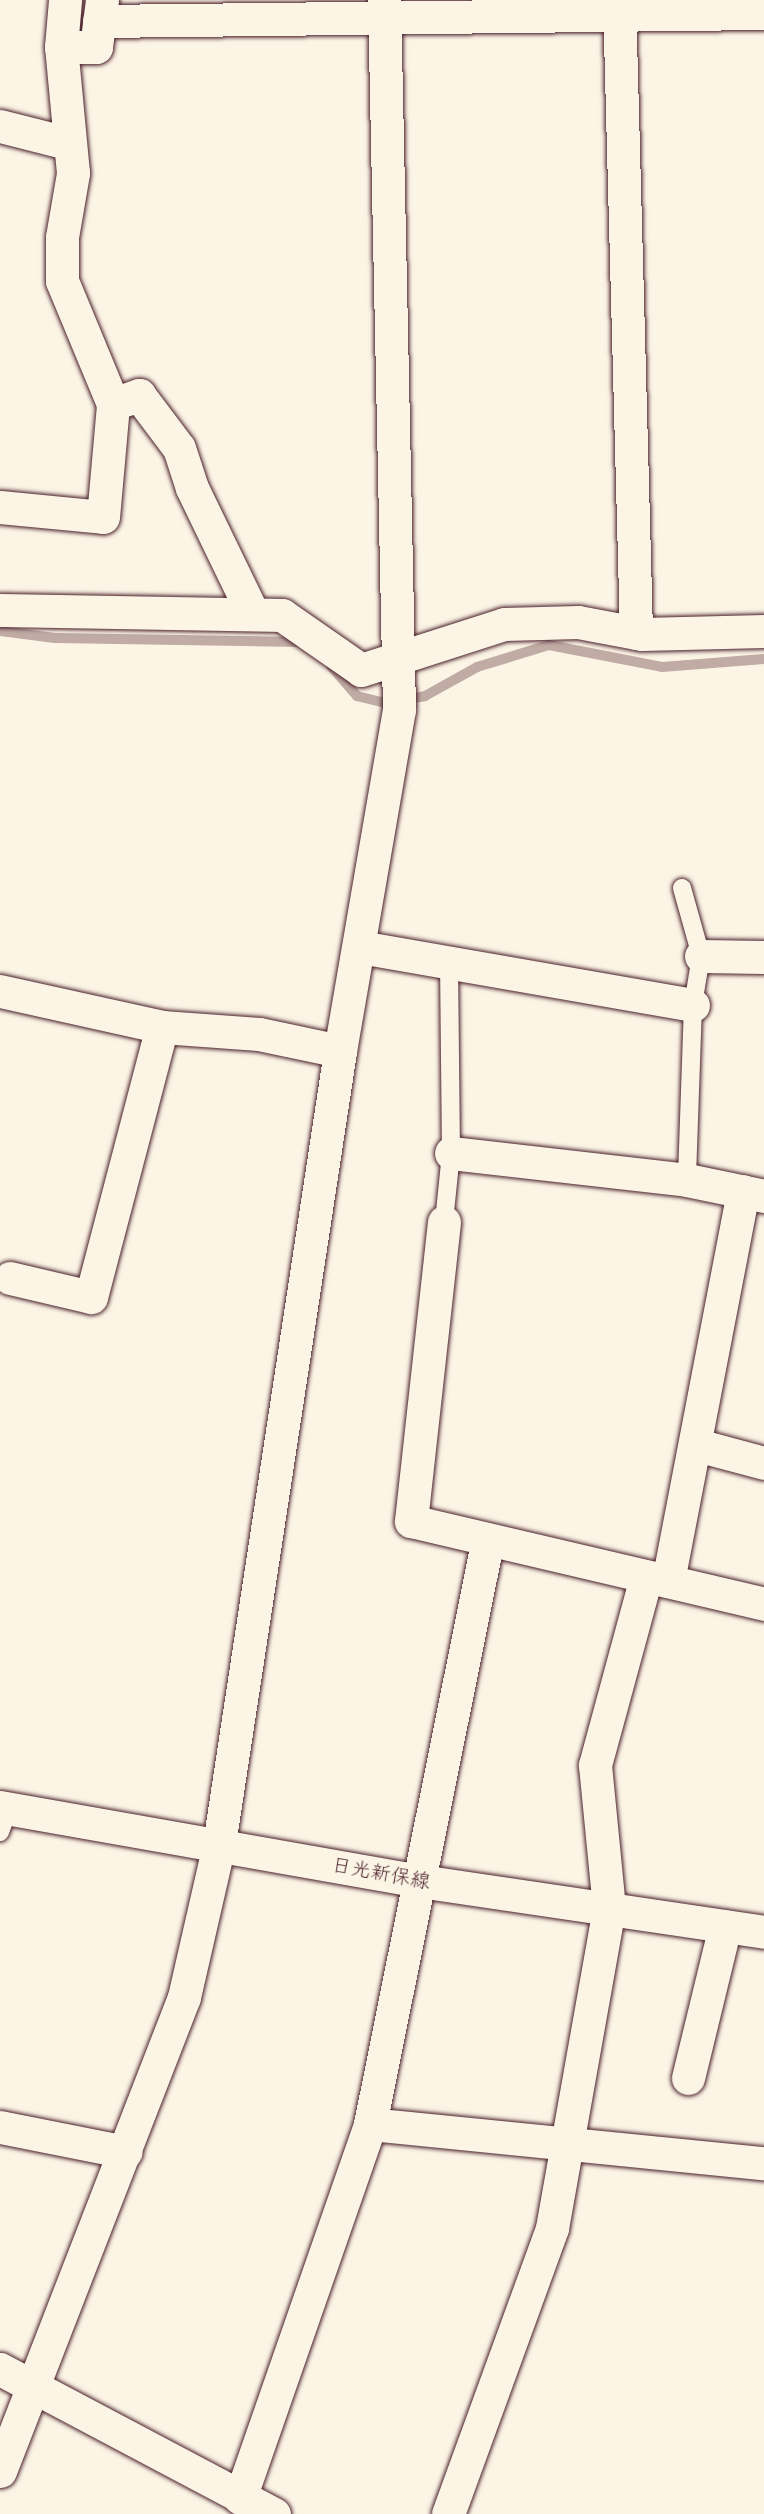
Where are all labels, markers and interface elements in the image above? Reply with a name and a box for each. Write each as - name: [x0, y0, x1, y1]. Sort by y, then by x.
- street label: 日光新保線: [330, 1852, 432, 1894]

